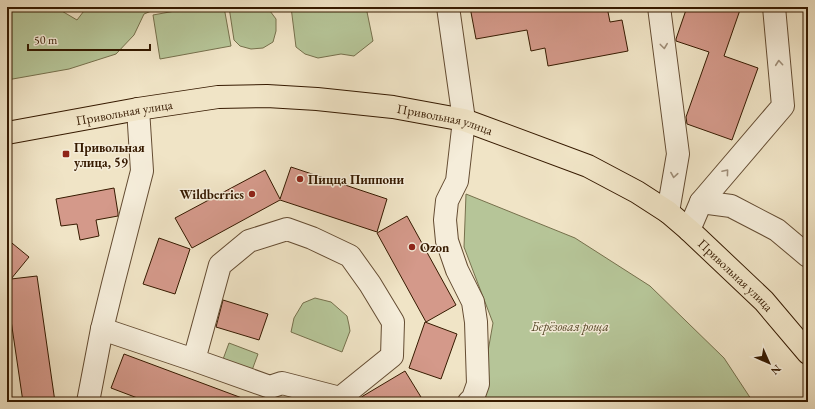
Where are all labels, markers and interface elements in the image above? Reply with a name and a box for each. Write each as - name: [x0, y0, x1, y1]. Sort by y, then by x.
- scale bar: [28, 26, 150, 52]
- text: 50 m: [34, 32, 58, 48]
- one-way arrow: [659, 43, 668, 49]
- one-way arrow: [775, 60, 784, 66]
- street label: Привольная улица: [74, 96, 175, 129]
- street label: Привольная улица: [396, 100, 496, 139]
- place label: Привольная улица, 59: [74, 139, 145, 171]
- marker: Привольная улица, 59: [61, 149, 71, 159]
- one-way arrow: [722, 170, 729, 177]
- place label: Пицца Пиппони: [308, 171, 405, 188]
- one-way arrow: [671, 171, 679, 178]
- marker: Пицца Пиппони: [295, 174, 305, 184]
- place label: Wildberries: [179, 186, 244, 203]
- marker: Wildberries: [247, 189, 257, 199]
- street label: Привольная улица: [694, 235, 778, 316]
- place label: Ozon: [420, 239, 450, 256]
- marker: Ozon: [407, 242, 417, 252]
- park label: Берёзовая роща: [530, 318, 609, 335]
- north arrow: [749, 343, 789, 383]
- text: N: [768, 362, 784, 378]

